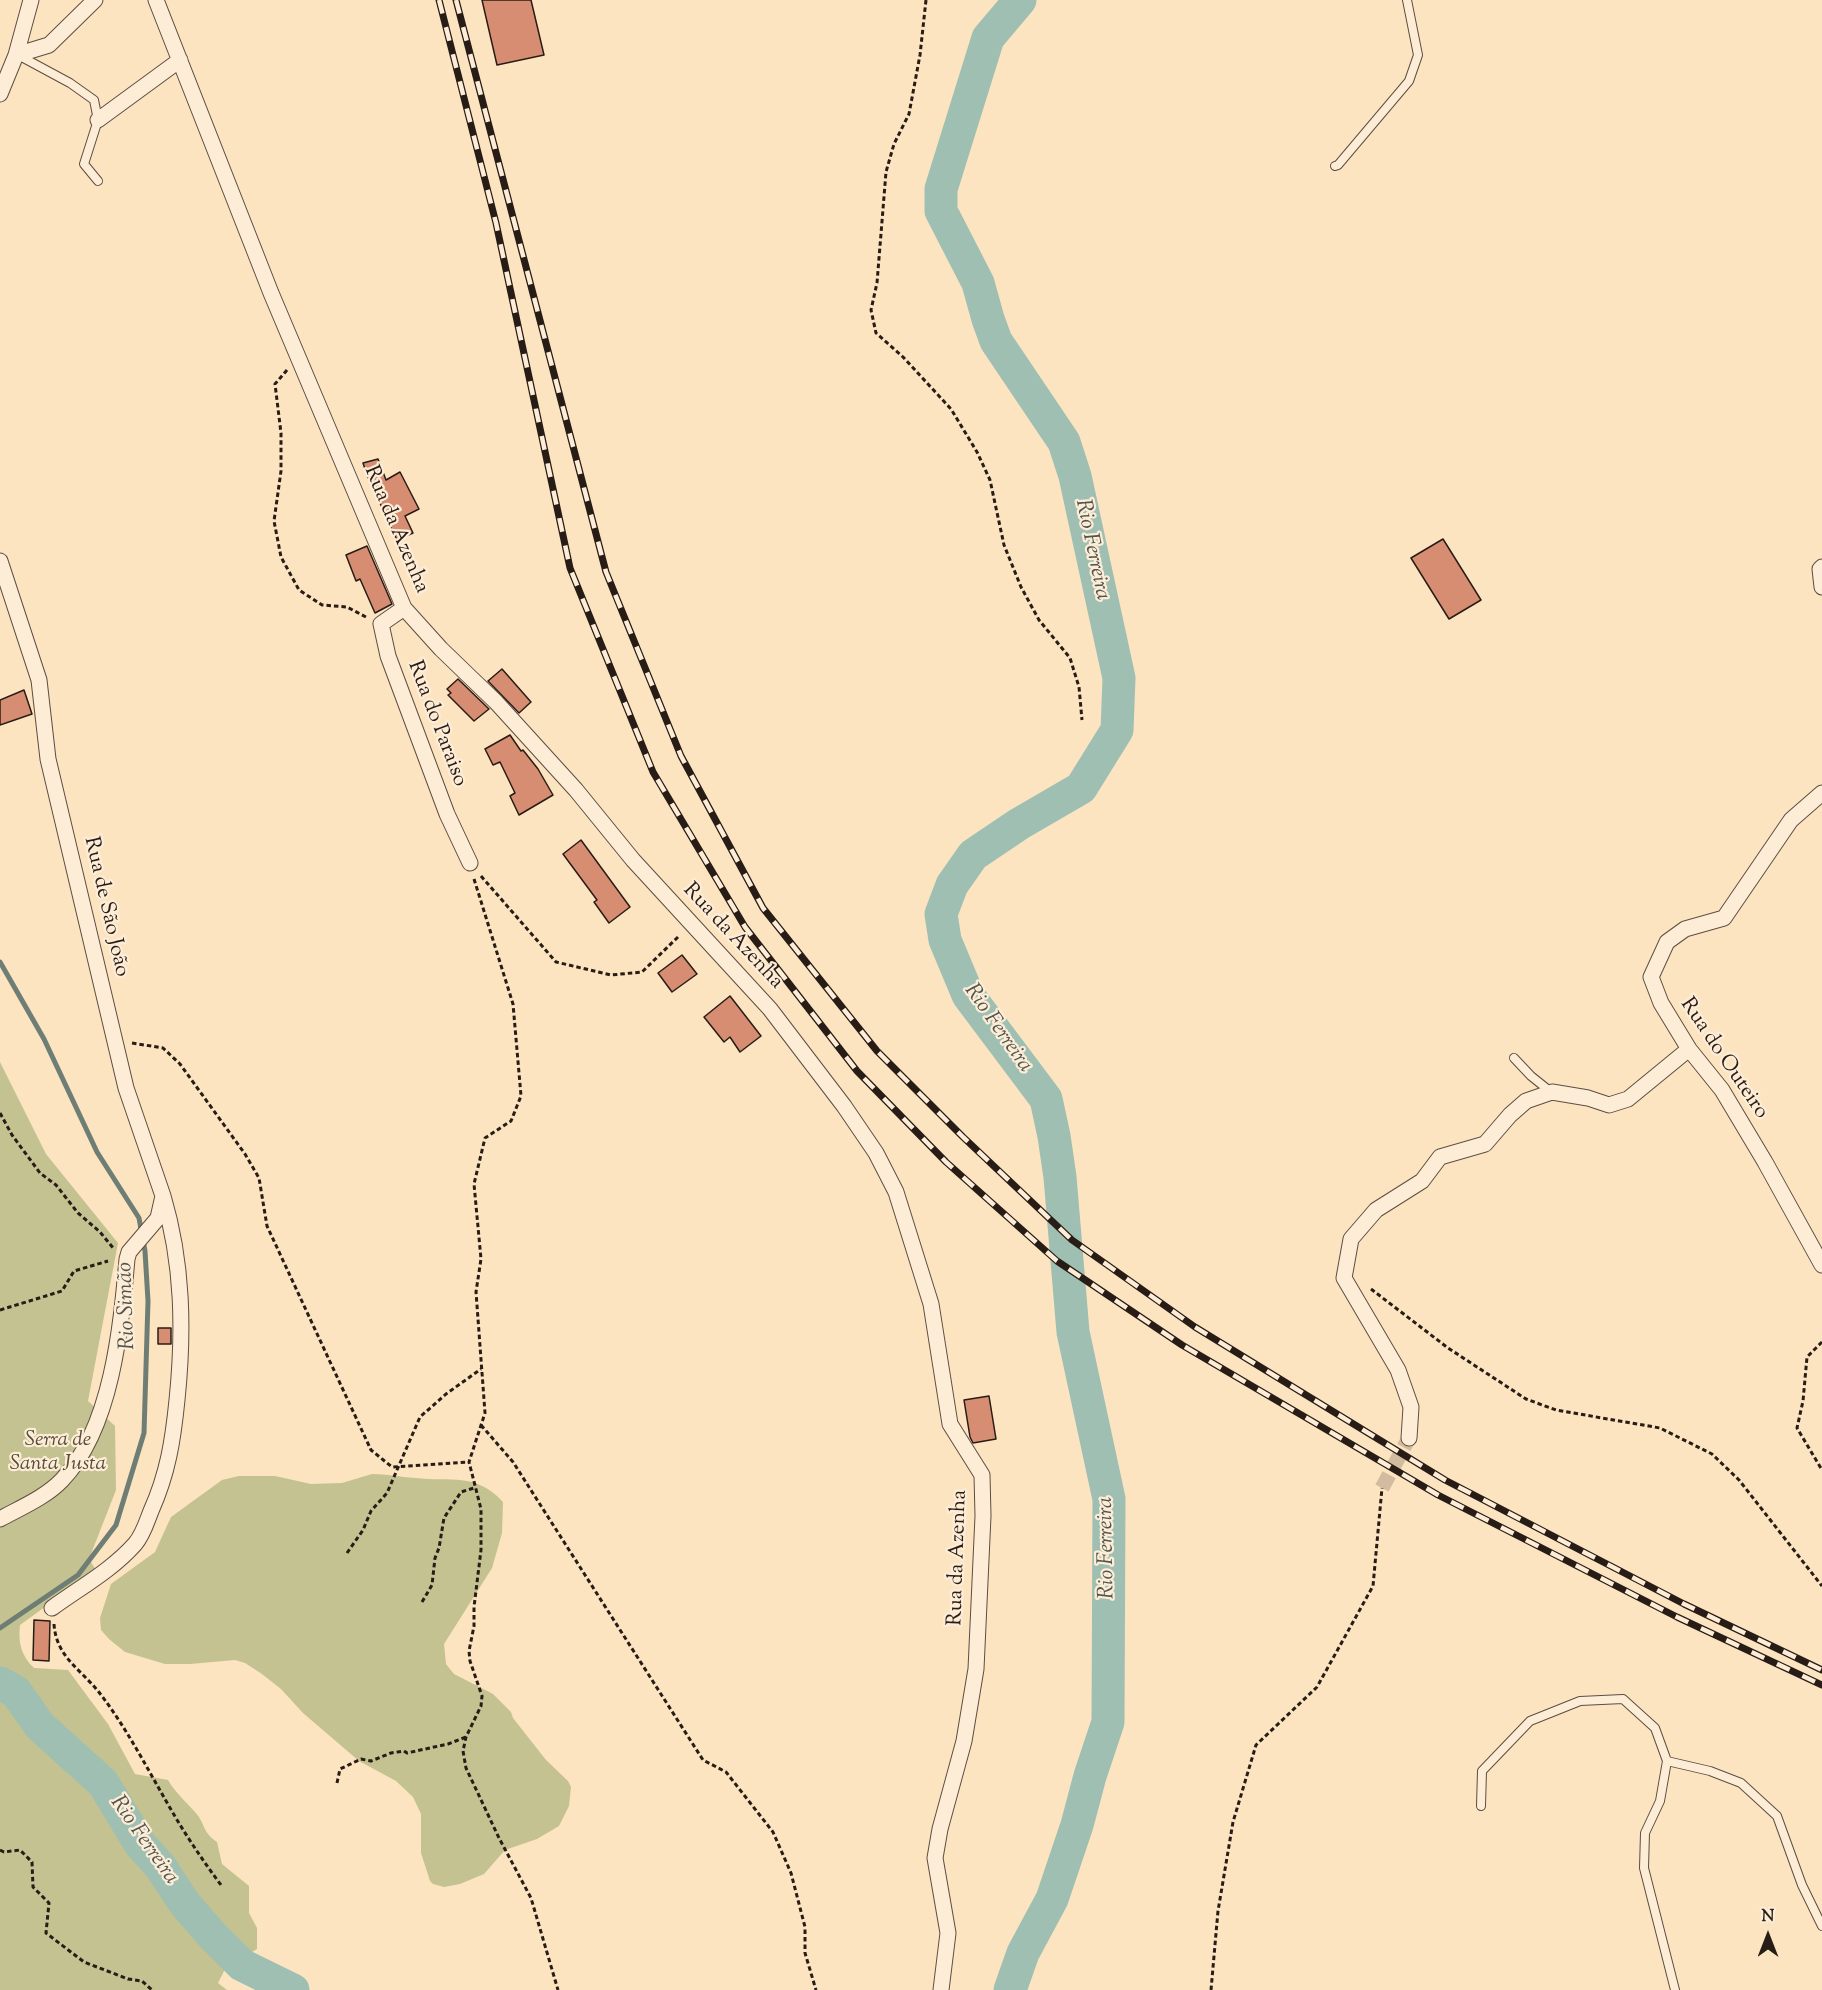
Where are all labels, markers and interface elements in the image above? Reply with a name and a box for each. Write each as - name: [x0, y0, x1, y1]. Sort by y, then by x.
- street label: Rua da Azenha: [357, 463, 433, 597]
- water label: Rio Ferreira: [1067, 497, 1115, 603]
- street label: Rua do Paraiso: [400, 658, 472, 790]
- street label: Rua de São João: [77, 835, 133, 979]
- street label: Rua da Azenha: [676, 879, 788, 995]
- water label: Rio Ferreira: [957, 980, 1037, 1078]
- street label: Rua do Outeiro: [1673, 994, 1773, 1124]
- water label: Rio Simão: [113, 1262, 143, 1350]
- park label: Serra de Santa Justa: [10, 1428, 106, 1478]
- street label: Rua da Azenha: [944, 1490, 974, 1626]
- water label: Rio Ferreira: [1094, 1497, 1122, 1599]
- water label: Rio Ferreira: [103, 1792, 183, 1890]
- north arrow: [1738, 1906, 1798, 1966]
- text: N: [1762, 1906, 1774, 1929]

